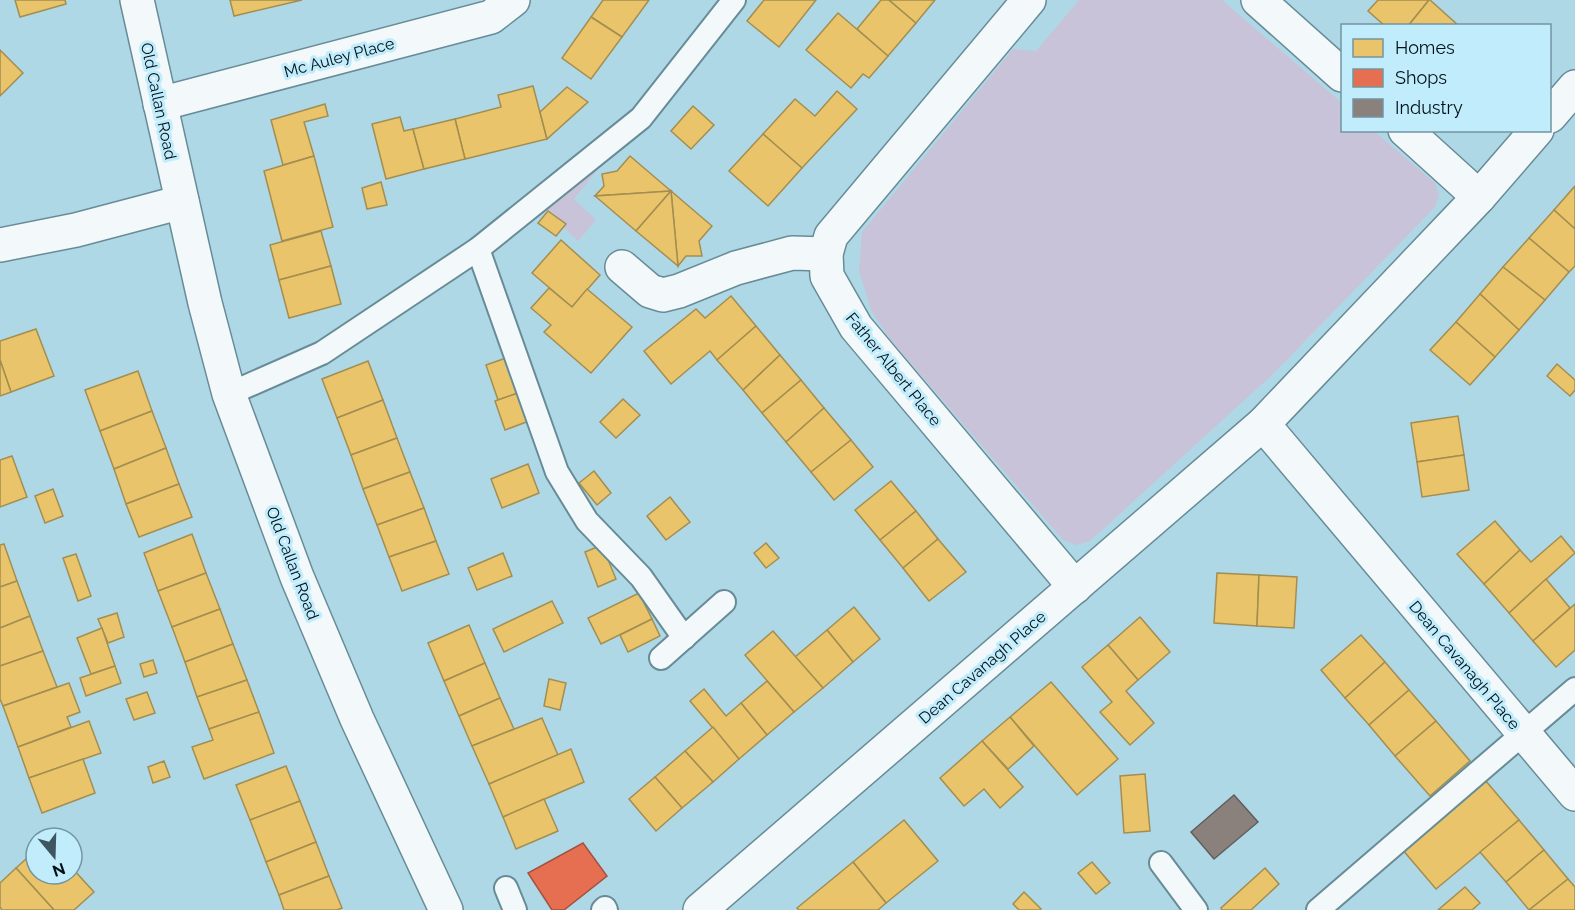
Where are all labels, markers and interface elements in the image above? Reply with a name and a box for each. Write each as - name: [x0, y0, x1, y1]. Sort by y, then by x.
- legend: [1341, 24, 1551, 132]
- street label: Mc Auley Place: [282, 34, 396, 81]
- text: Homes: [1395, 37, 1455, 58]
- street label: Old Callan Road: [137, 41, 180, 161]
- text: Shops: [1395, 67, 1447, 88]
- text: Industry: [1395, 97, 1463, 118]
- street label: Father Albert Place: [842, 309, 945, 430]
- street label: Old Callan Road: [262, 504, 323, 622]
- street label: Dean Cavanagh Place: [1405, 597, 1524, 733]
- street label: Dean Cavanagh Place: [915, 607, 1050, 728]
- north arrow: [24, 826, 84, 886]
- text: N: [50, 859, 68, 881]

